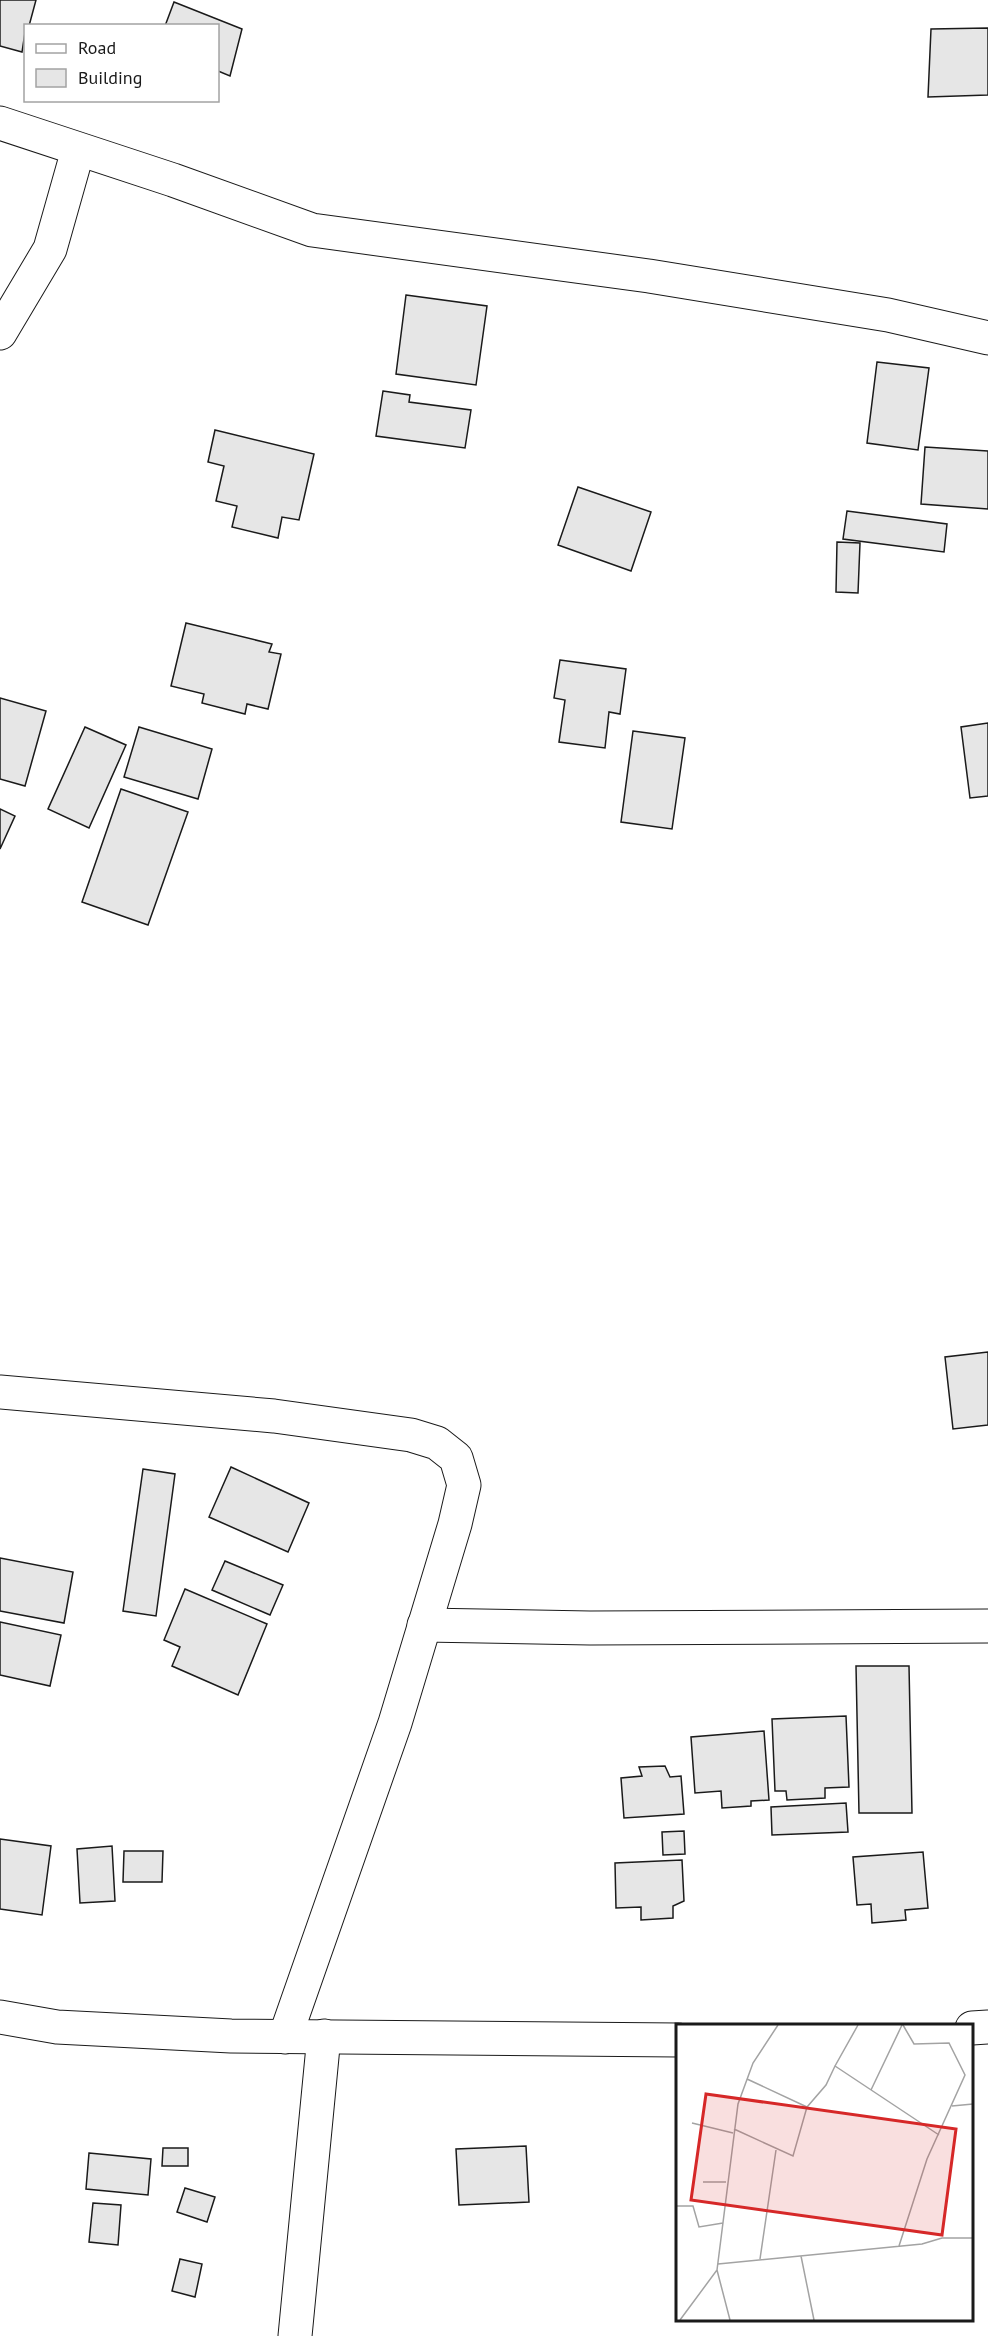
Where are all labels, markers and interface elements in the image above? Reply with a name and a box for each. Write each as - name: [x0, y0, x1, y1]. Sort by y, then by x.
- legend: [24, 24, 219, 102]
- text: Road: [78, 36, 116, 59]
- text: Building: [78, 66, 142, 89]
- inset map: [676, 2024, 973, 2321]

